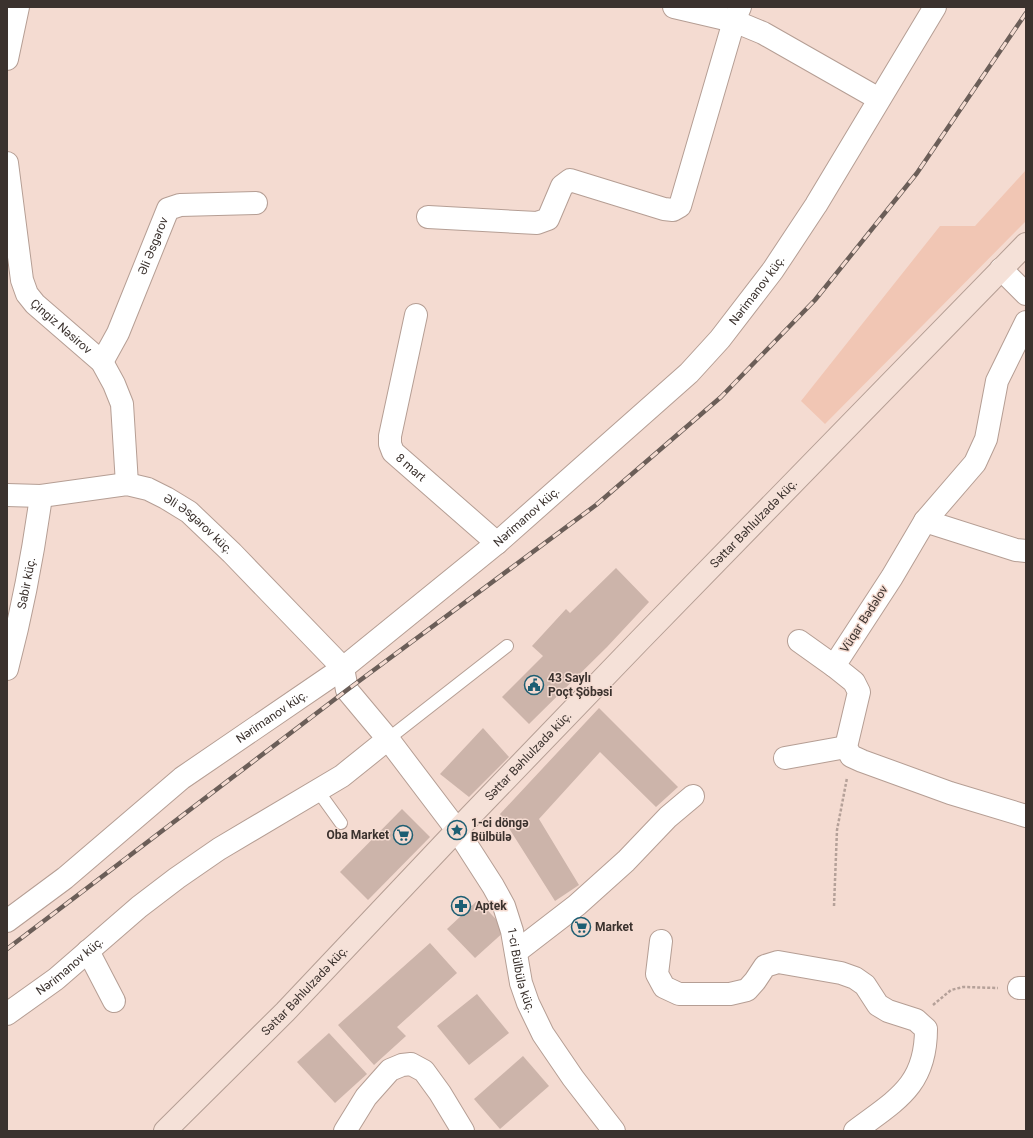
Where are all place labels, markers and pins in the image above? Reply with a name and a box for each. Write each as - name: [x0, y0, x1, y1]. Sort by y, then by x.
- place label: 43 Saylı Poçt Şöbəsi: [548, 671, 612, 699]
- public building icon: 43 Saylı Poçt Şöbəsi: [523, 674, 545, 696]
- place label: 1-ci döngə Bülbülə: [471, 816, 528, 844]
- place icon: 1-ci döngə Bülbülə: [446, 819, 468, 841]
- supermarket icon: Oba Market: [392, 824, 414, 846]
- place label: Oba Market: [326, 828, 389, 842]
- pharmacy icon: Aptek: [450, 895, 472, 917]
- place label: Aptek: [475, 899, 507, 913]
- supermarket icon: Market: [570, 916, 592, 938]
- place label: Market: [595, 920, 633, 934]

